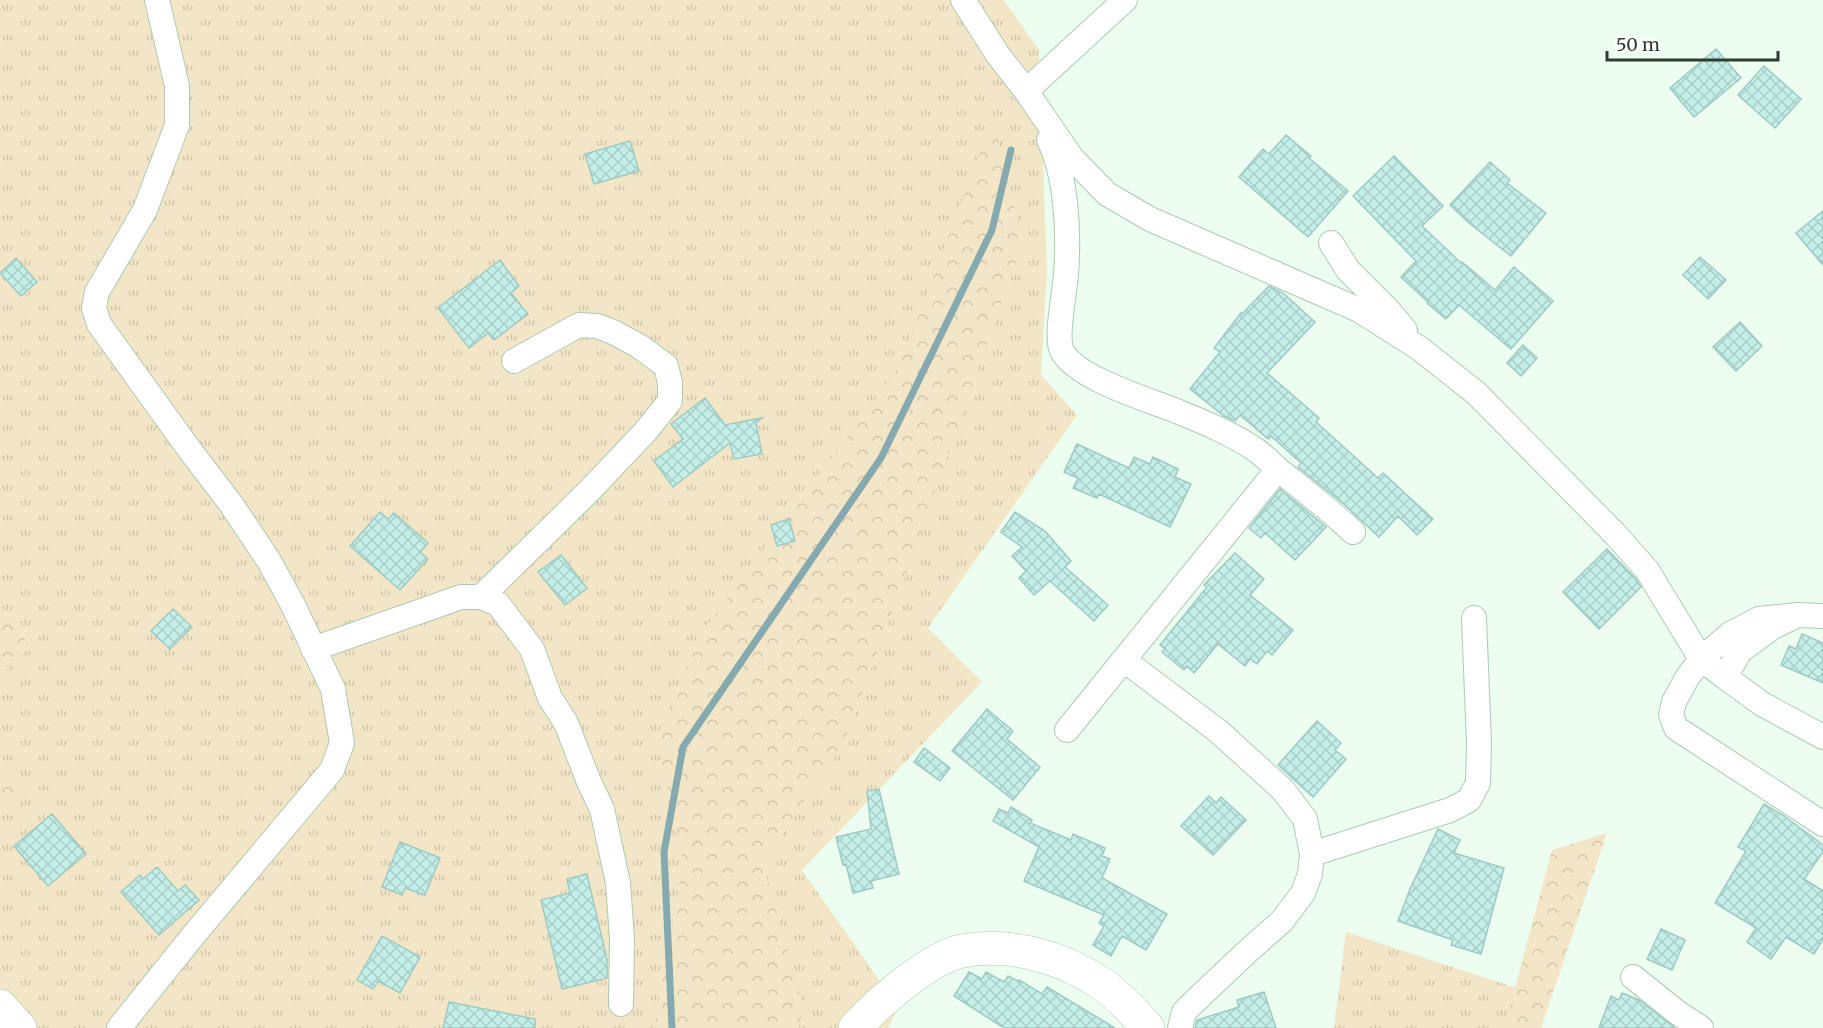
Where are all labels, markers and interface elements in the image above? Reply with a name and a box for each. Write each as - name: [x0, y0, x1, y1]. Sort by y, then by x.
- scale bar: [1607, 24, 1778, 62]
- text: 50 m: [1616, 33, 1660, 56]

